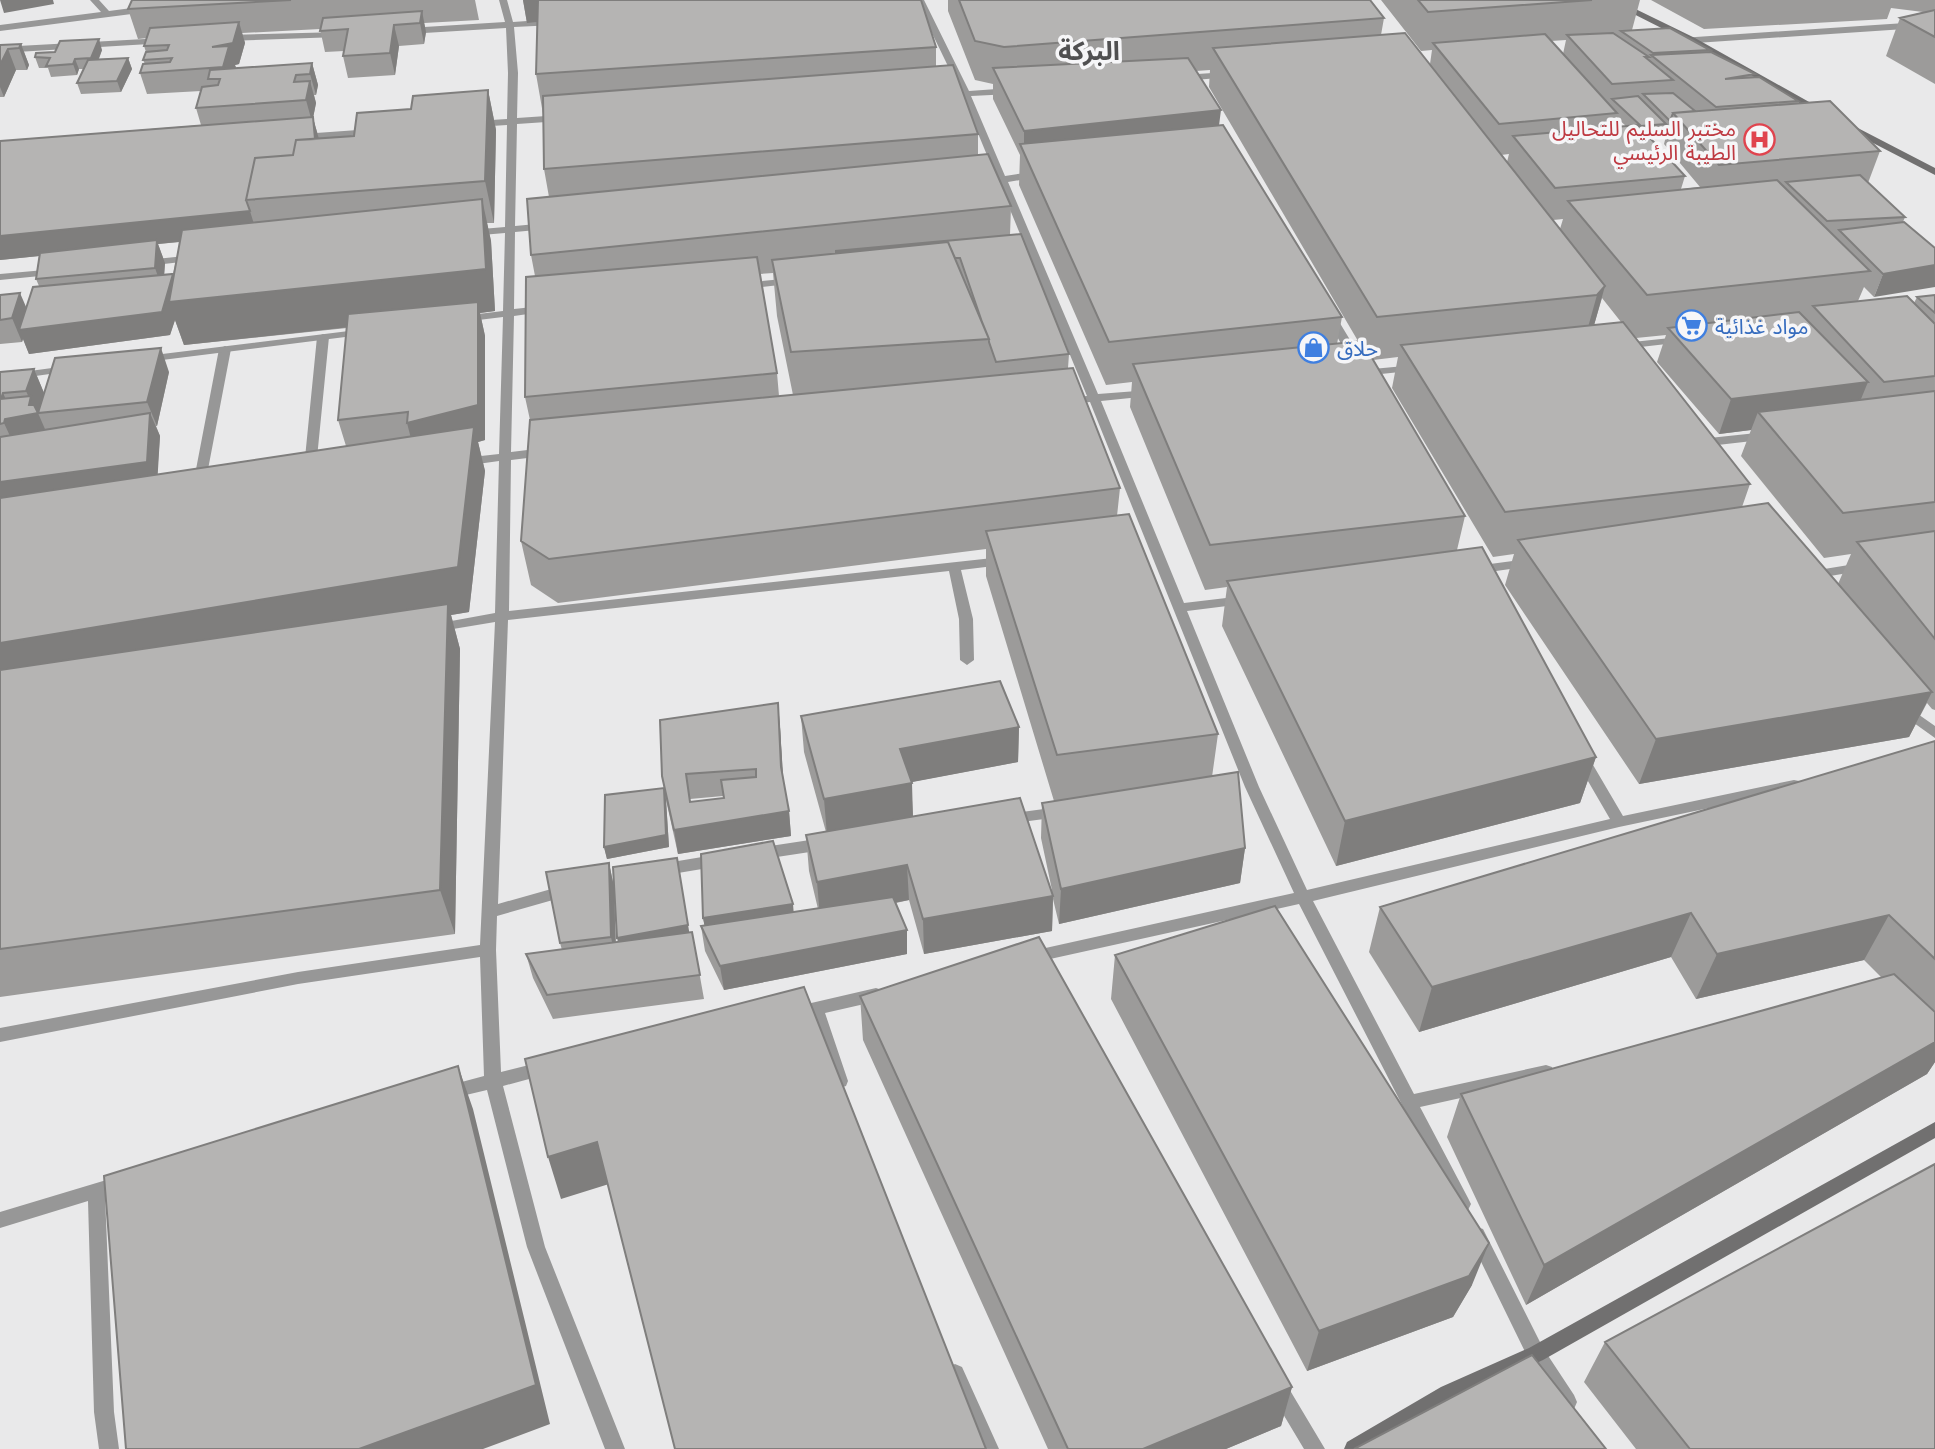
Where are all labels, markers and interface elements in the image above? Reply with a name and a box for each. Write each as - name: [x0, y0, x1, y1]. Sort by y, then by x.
- district label: البركة: [1058, 36, 1120, 66]
- place label: مختبر السليم للتحاليل الطيبة الرئيسي: [1552, 116, 1736, 168]
- hospital icon: مختبر السليم للتحاليل الطيبة الرئيسي: [1742, 123, 1776, 157]
- supermarket icon: مواد غذائية: [1675, 309, 1709, 343]
- place label: مواد غذائية: [1715, 314, 1809, 339]
- shop icon: حلاق: [1297, 331, 1331, 365]
- place label: حلاق: [1337, 336, 1378, 361]

